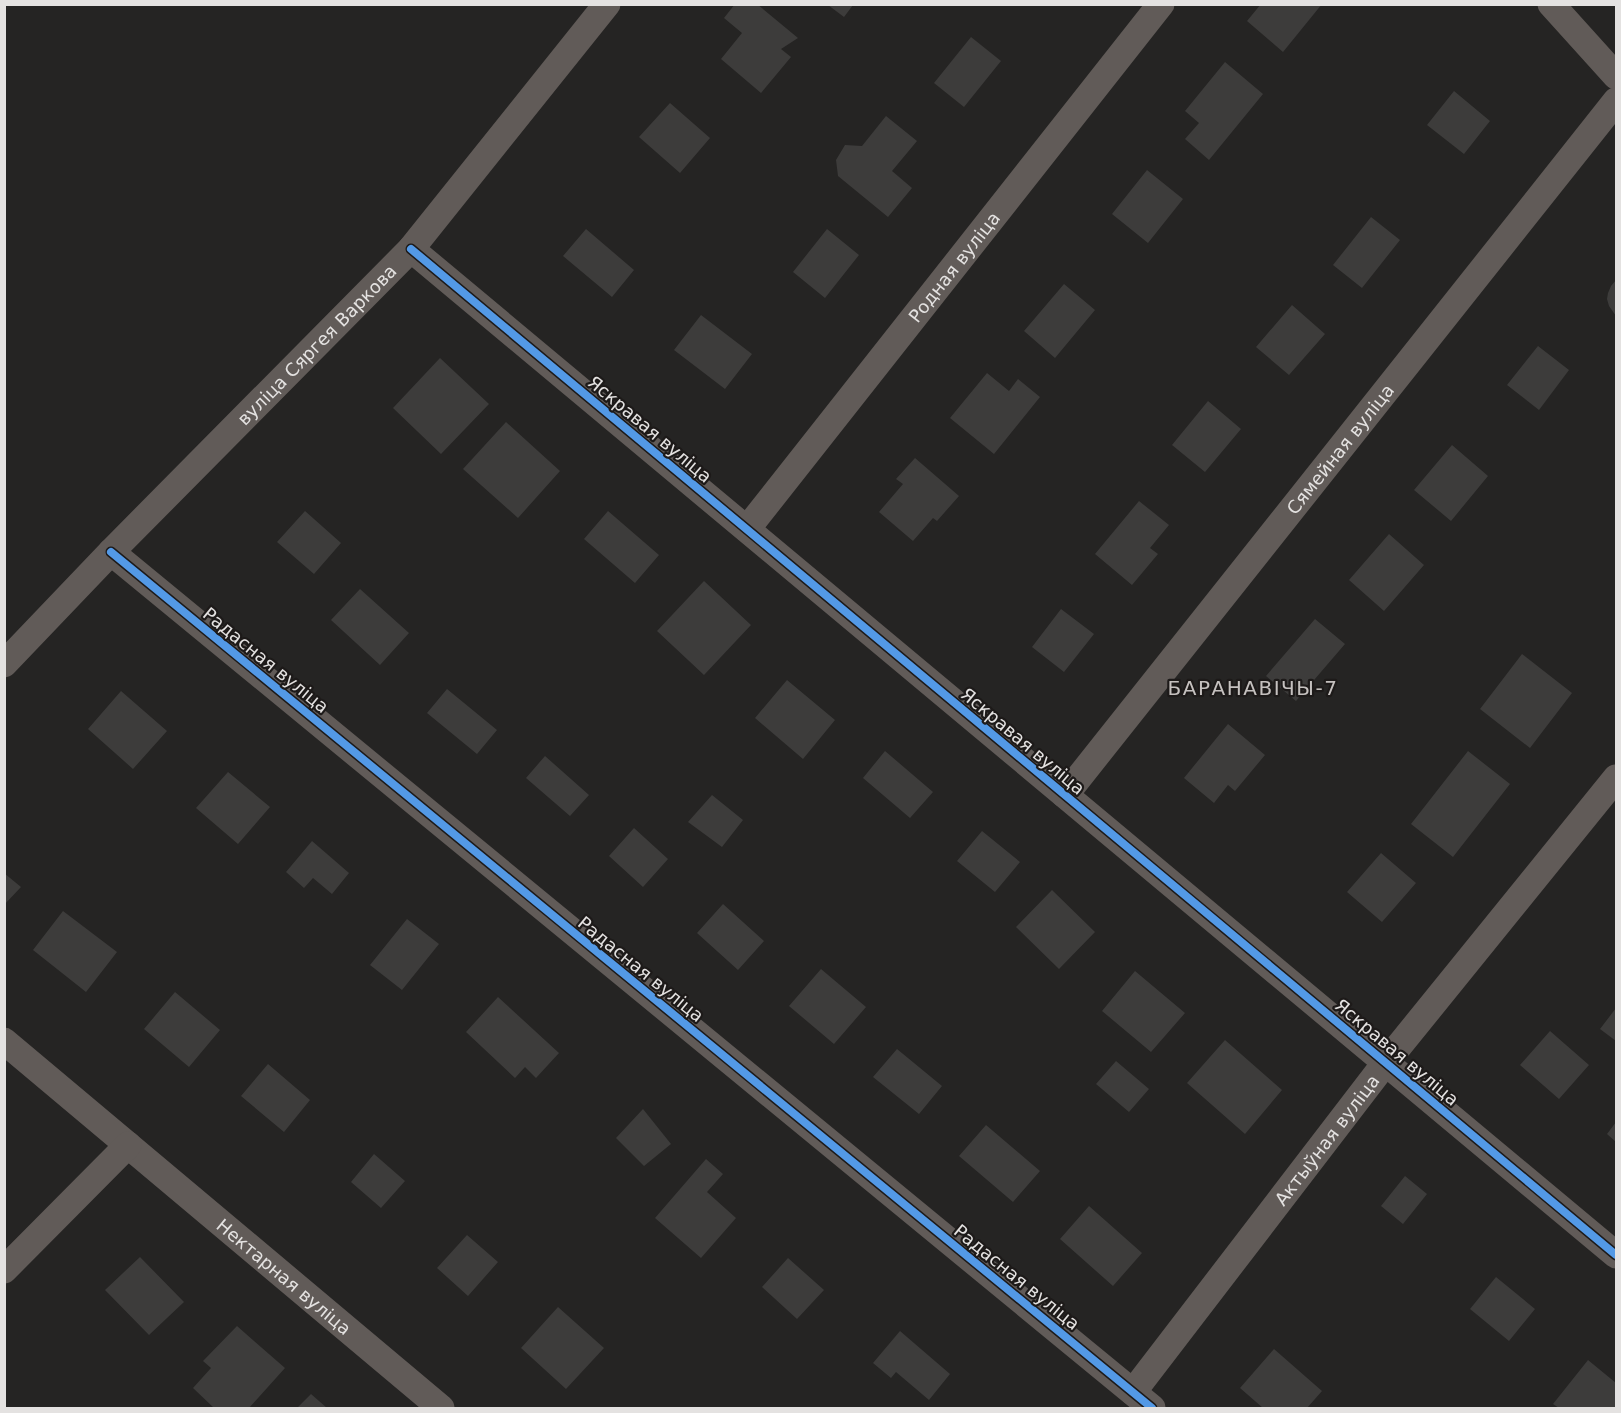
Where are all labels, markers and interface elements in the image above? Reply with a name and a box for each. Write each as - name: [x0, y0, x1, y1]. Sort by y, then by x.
- street label: Родная вуліца: [904, 207, 1004, 326]
- street label: вуліца Сяргея Варкова: [233, 260, 400, 429]
- street label: Яскравая вуліца: [584, 371, 716, 487]
- street label: Сямейная вуліца: [1282, 380, 1398, 518]
- street label: Радасная вуліца: [199, 603, 333, 717]
- district label: БАРАНАВІЧЫ-7: [1168, 676, 1338, 700]
- street label: Яскравая вуліца: [957, 683, 1089, 799]
- street label: Радасная вуліца: [574, 912, 708, 1026]
- street label: Яскравая вуліца: [1331, 994, 1463, 1110]
- street label: Актыўная вуліца: [1270, 1070, 1383, 1209]
- street label: Нектарная вуліца: [213, 1214, 356, 1339]
- street label: Радасная вуліца: [950, 1220, 1084, 1334]

